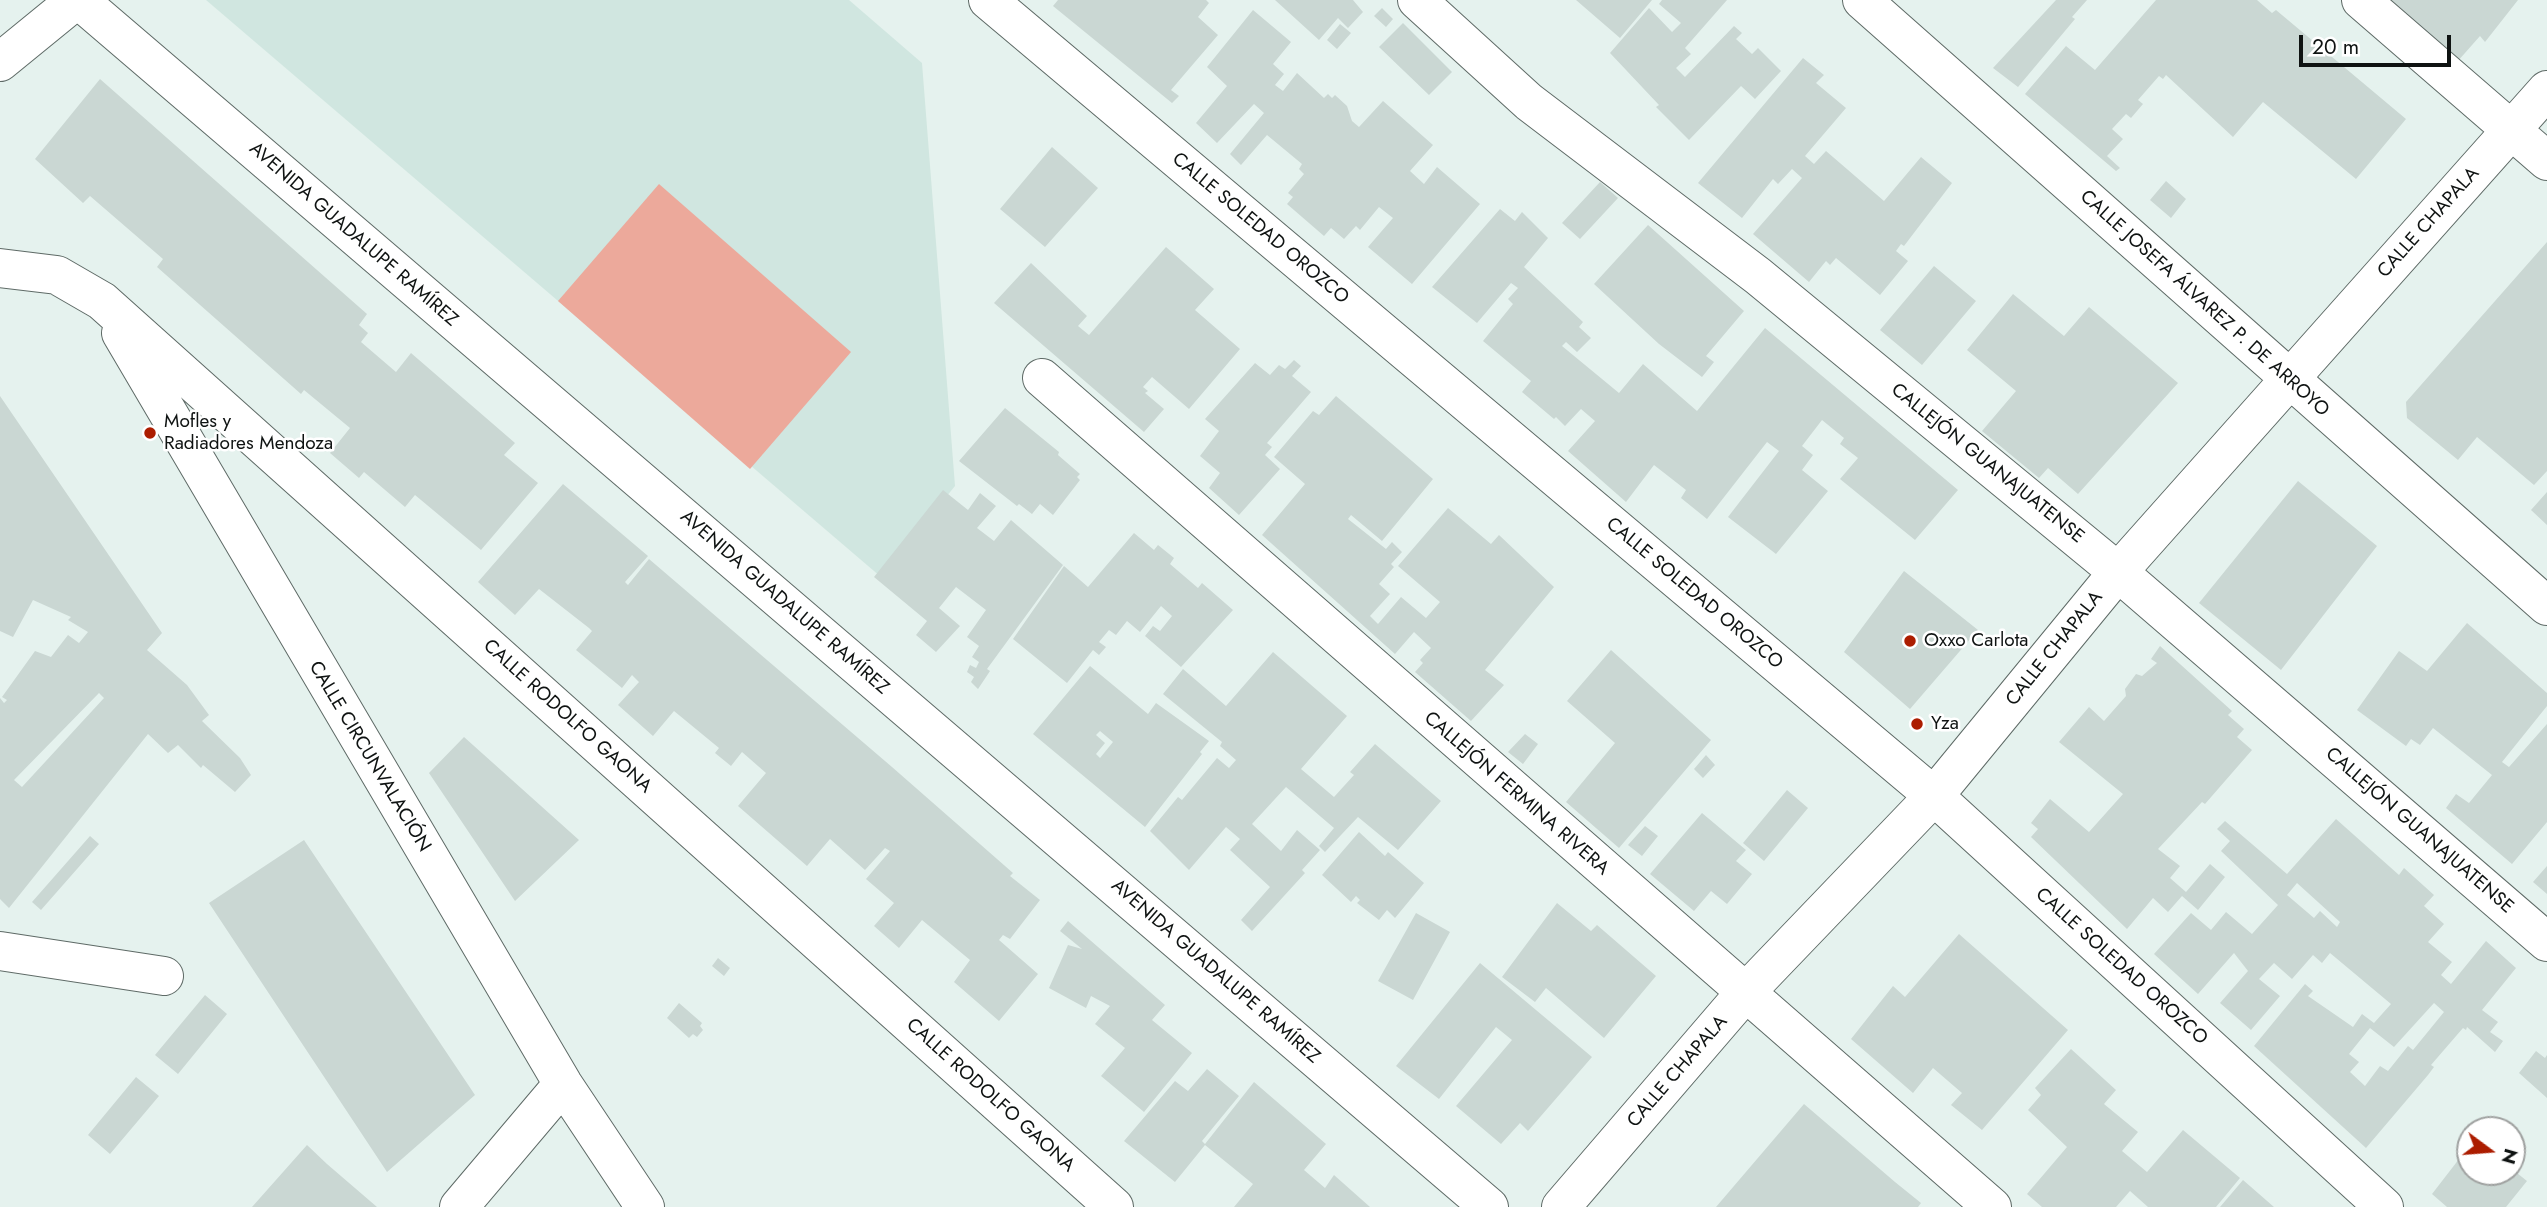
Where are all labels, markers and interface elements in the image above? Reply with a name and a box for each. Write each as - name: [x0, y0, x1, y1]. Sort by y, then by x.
- scale bar: [2302, 21, 2454, 65]
- text: 20 m: [2312, 32, 2359, 62]
- street label: AVENIDA GUADALUPE RAMÍREZ: [244, 138, 462, 332]
- street label: CALLE SOLEDAD OROZCO: [1167, 148, 1353, 310]
- street label: CALLE CHAPALA: [2373, 163, 2485, 283]
- street label: CALLE JOSEFA ÁLVAREZ P. DE ARROYO: [2075, 186, 2333, 422]
- street label: CALLEJÓN GUANAJUATENSE: [1886, 379, 2088, 549]
- place label: Mofles y Radiadores Mendoza: [164, 411, 333, 455]
- marker: Mofles y Radiadores Mendoza: [142, 425, 158, 441]
- street label: AVENIDA GUADALUPE RAMÍREZ: [675, 506, 893, 700]
- street label: CALLE SOLEDAD OROZCO: [1601, 513, 1787, 675]
- street label: CALLE CHAPALA: [2002, 587, 2108, 711]
- place label: Oxxo Carlota: [1924, 630, 2028, 652]
- marker: Oxxo Carlota: [1902, 633, 1918, 649]
- street label: CALLE RODOLFO GAONA: [478, 635, 656, 799]
- street label: CALLE CIRCUNVALACIÓN: [303, 658, 435, 856]
- street label: CALLEJÓN FERMINA RIVERA: [1419, 707, 1613, 881]
- place label: Yza: [1931, 713, 1959, 735]
- marker: Yza: [1909, 716, 1925, 732]
- street label: CALLEJÓN GUANAJUATENSE: [2320, 743, 2518, 919]
- street label: AVENIDA GUADALUPE RAMÍREZ: [1106, 875, 1324, 1069]
- street label: CALLE SOLEDAD OROZCO: [2030, 884, 2212, 1050]
- street label: CALLE CHAPALA: [1623, 1011, 1733, 1133]
- street label: CALLE RODOLFO GAONA: [901, 1014, 1079, 1178]
- north arrow: [2456, 1116, 2526, 1186]
- text: N: [2495, 1145, 2525, 1167]

